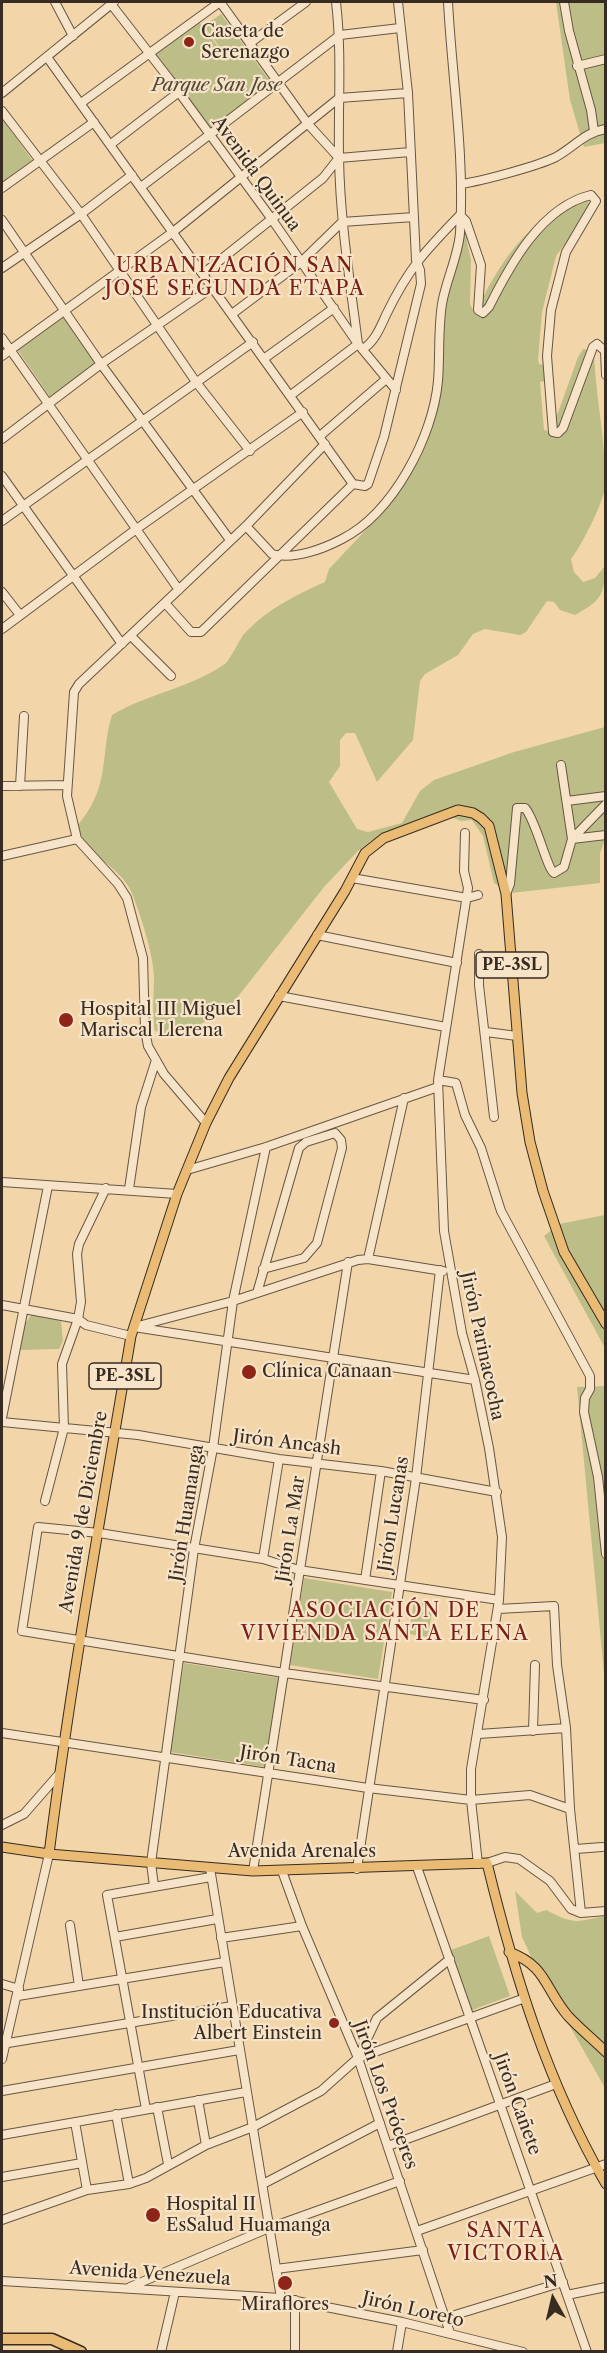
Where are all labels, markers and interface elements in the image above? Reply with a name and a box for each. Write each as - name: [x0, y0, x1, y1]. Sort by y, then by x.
- place label: Caseta de Serenazgo: [201, 21, 290, 63]
- marker: Caseta de Serenazgo: [182, 35, 196, 49]
- park label: Parque San Jose: [152, 75, 282, 97]
- street label: Avenida Quinua: [207, 112, 305, 236]
- district label: URBANIZACIÓN SAN JOSÉ SEGUNDA ETAPA: [105, 254, 365, 301]
- road number: PE-3SL: [476, 952, 548, 978]
- place label: Hospital III Miguel Mariscal Llerena: [80, 999, 241, 1042]
- marker: Hospital III Miguel Mariscal Llerena: [57, 1011, 75, 1029]
- street label: Jirón Parinacocha: [456, 1269, 508, 1423]
- place label: Clínica Canaan: [262, 1361, 392, 1383]
- road number: PE-3SL: [89, 1363, 161, 1389]
- marker: Clínica Canaan: [240, 1363, 258, 1381]
- street label: Avenida 9 de Diciembre: [56, 1409, 112, 1615]
- street label: Jirón Ancash: [232, 1426, 342, 1460]
- street label: Jirón Huamanga: [165, 1443, 209, 1583]
- street label: Jirón Lucanas: [374, 1455, 414, 1573]
- street label: Jirón La Mar: [272, 1474, 310, 1584]
- district label: ASOCIACIÓN DE VIVIENDA SANTA ELENA: [241, 1599, 529, 1646]
- street label: Jirón Tacna: [238, 1742, 338, 1778]
- street label: Avenida Arenales: [228, 1841, 376, 1863]
- place label: Institución Educativa Albert Einstein: [141, 2002, 322, 2044]
- marker: Institución Educativa Albert Einstein: [327, 2016, 341, 2030]
- street label: Jirón Los Próceres: [348, 2018, 422, 2172]
- street label: Jirón Cañete: [489, 2050, 545, 2158]
- place label: Hospital II EsSalud Huamanga: [166, 2194, 331, 2236]
- marker: Hospital II EsSalud Huamanga: [144, 2206, 162, 2224]
- district label: SANTA VICTORIA: [447, 2219, 565, 2266]
- street label: Avenida Venezuela: [69, 2258, 231, 2290]
- north arrow: [523, 2269, 583, 2329]
- text: N: [542, 2270, 559, 2292]
- marker: Miraflores: [276, 2274, 294, 2292]
- street label: Jirón Loreto: [360, 2288, 466, 2332]
- place label: Miraflores: [241, 2294, 329, 2316]

